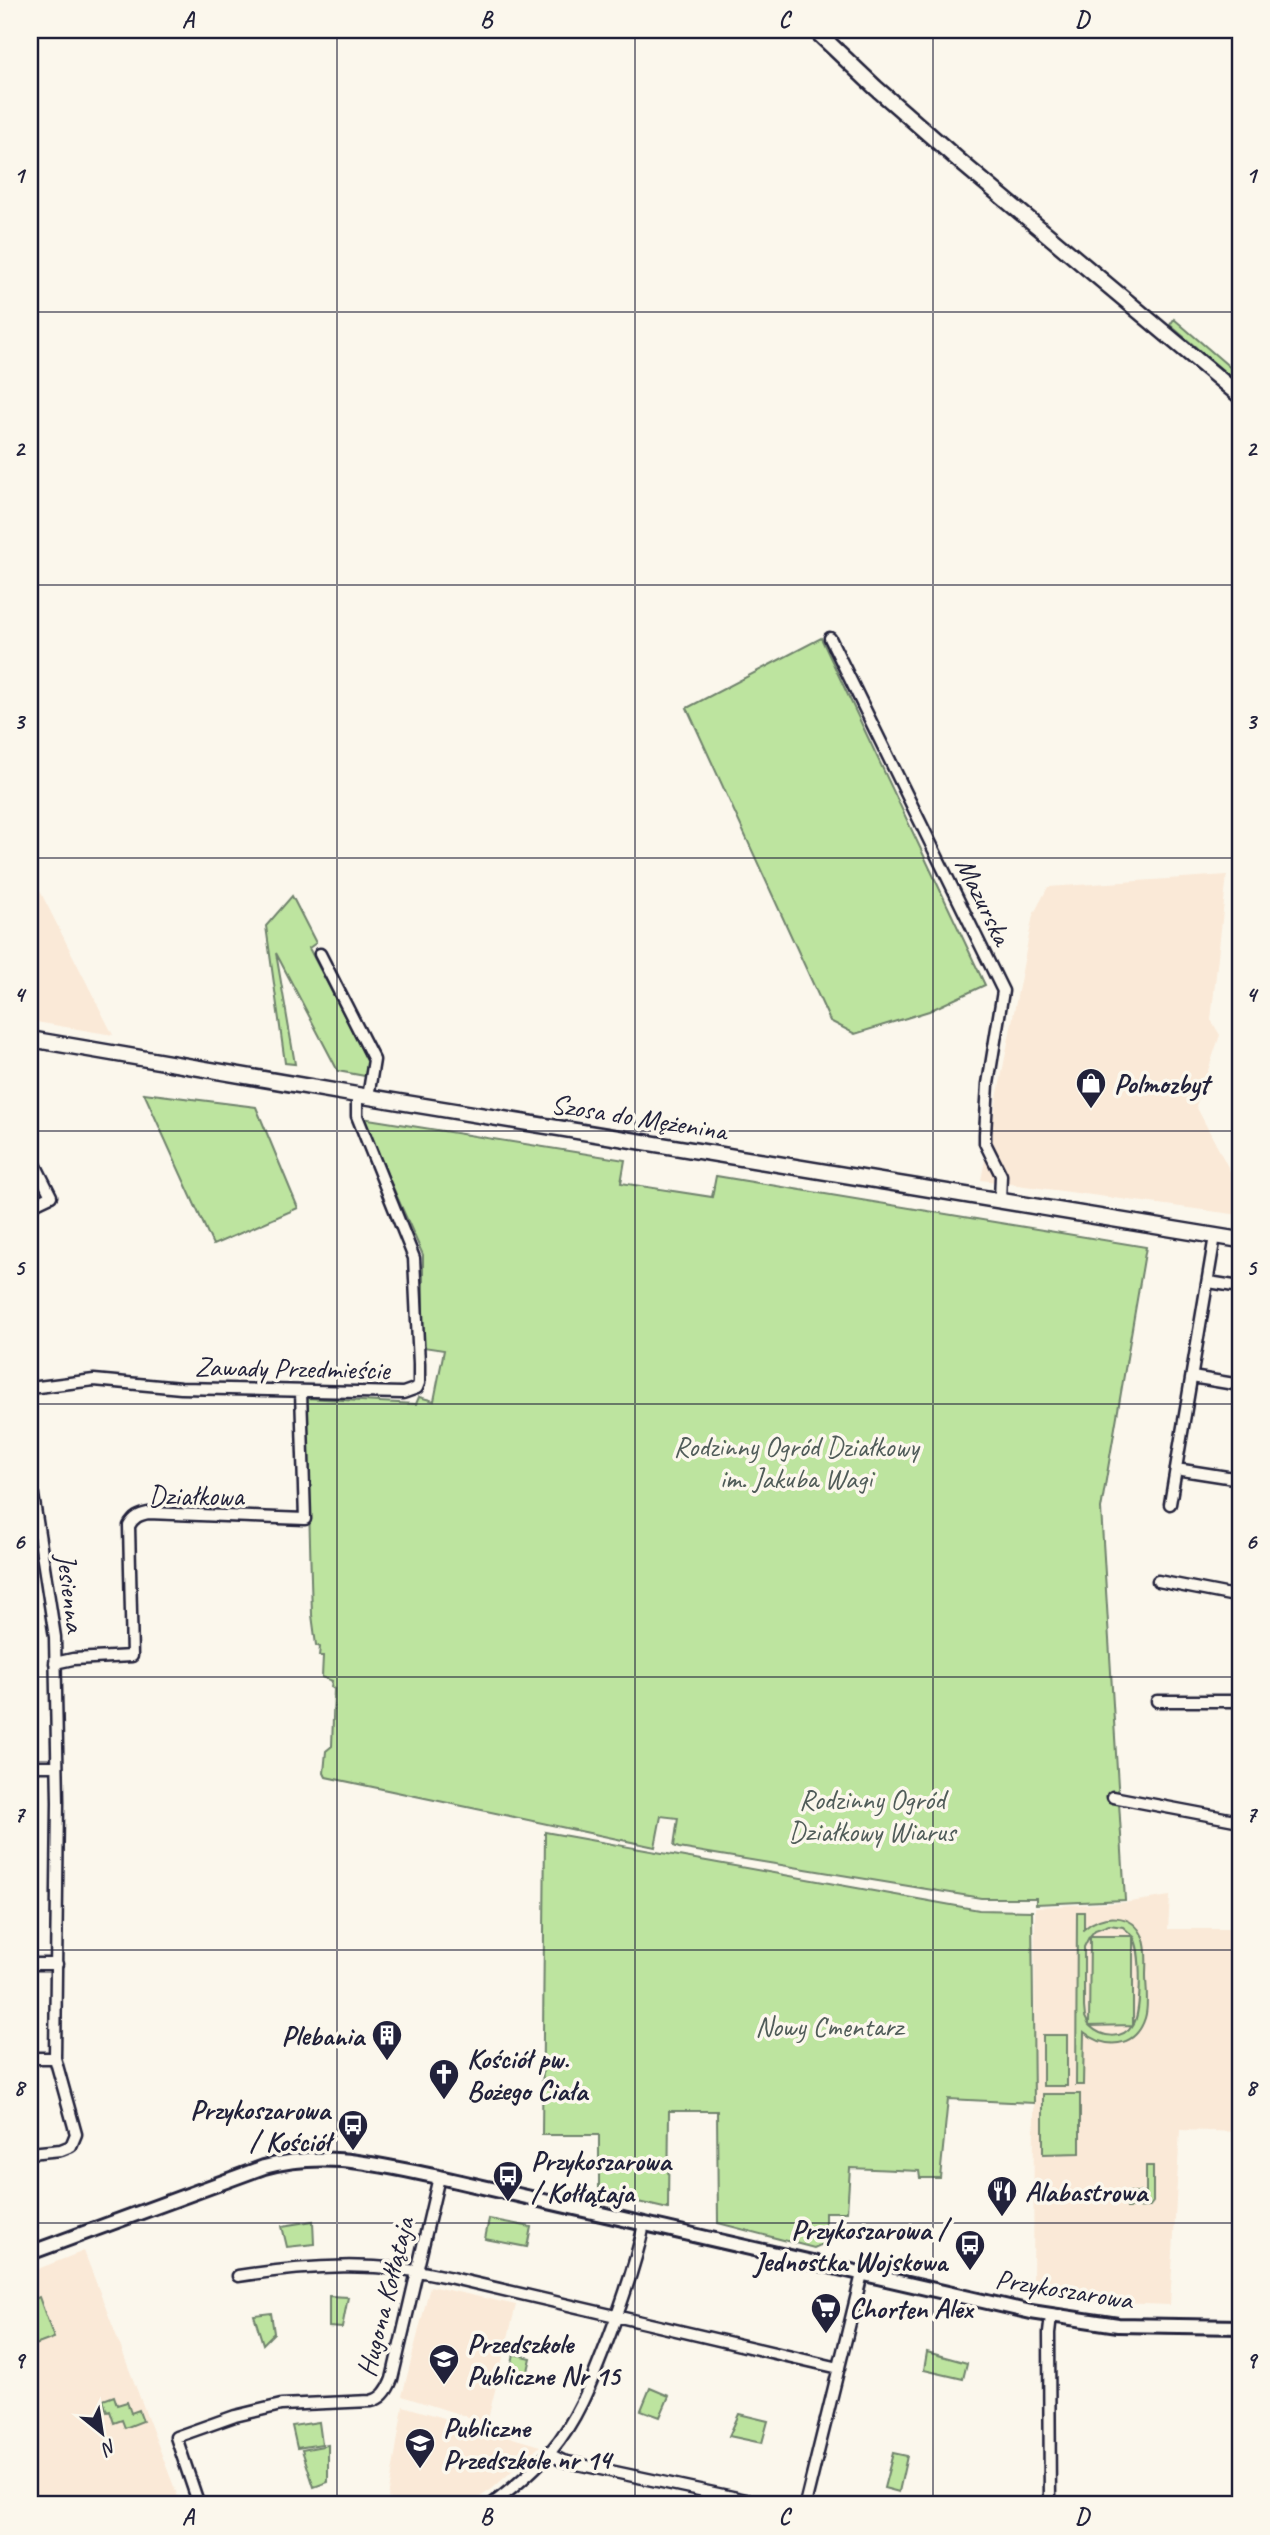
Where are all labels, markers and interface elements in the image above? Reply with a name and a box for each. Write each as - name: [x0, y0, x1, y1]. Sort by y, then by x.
- text: A: [182, 5, 196, 34]
- text: B: [480, 5, 494, 34]
- text: C: [779, 5, 793, 34]
- text: D: [1075, 5, 1091, 34]
- text: 1: [14, 161, 27, 190]
- text: 1: [1246, 161, 1259, 190]
- text: 2: [14, 434, 27, 463]
- text: 2: [1246, 434, 1259, 463]
- text: 3: [14, 707, 27, 736]
- text: 3: [1246, 707, 1259, 736]
- street label: Mazurska: [948, 852, 1021, 953]
- text: 4: [14, 980, 27, 1009]
- text: 4: [1246, 980, 1259, 1009]
- shop icon: Polmozbyt: [1074, 1066, 1108, 1110]
- place label: Polmozbyt: [1114, 1066, 1213, 1102]
- street label: Szosa do Mężenina: [549, 1086, 732, 1149]
- text: 5: [14, 1253, 26, 1282]
- text: 5: [1246, 1253, 1258, 1282]
- street label: Zawady Przedmieście: [194, 1349, 392, 1387]
- park label: Rodzinny Ogród Działkowy im. Jakuba Wagi: [674, 1429, 921, 1496]
- street label: Działkowa: [149, 1478, 245, 1513]
- text: 6: [14, 1527, 27, 1556]
- text: 6: [1246, 1527, 1259, 1556]
- street label: Jesienna: [49, 1550, 93, 1636]
- park label: Rodzinny Ogród Działkowy Wiarus: [789, 1782, 958, 1849]
- text: 7: [14, 1800, 27, 1829]
- text: 7: [1246, 1800, 1259, 1829]
- park label: Nowy Cmentarz: [755, 2009, 906, 2044]
- place label: Plebania: [282, 2018, 367, 2053]
- building icon: Plebania: [370, 2018, 404, 2062]
- place label: Kościół pw. Bożego Ciała: [467, 2041, 590, 2108]
- church icon: Kościół pw. Bożego Ciała: [427, 2057, 461, 2101]
- text: 8: [14, 2073, 27, 2102]
- text: 8: [1246, 2073, 1259, 2102]
- place label: Przykoszarowa / Kościół: [190, 2092, 335, 2159]
- bus stop icon: Przykoszarowa / Kościół: [336, 2108, 370, 2152]
- place label: Przykoszarowa / Kołłątaja: [531, 2143, 673, 2210]
- bus stop icon: Przykoszarowa / Kołłątaja: [491, 2159, 525, 2203]
- restaurant icon: Alabastrowa: [985, 2174, 1019, 2218]
- place label: Alabastrowa: [1025, 2174, 1149, 2209]
- street label: Hugona Kołłątaja: [348, 2212, 422, 2380]
- place label: Przykoszarowa / Jednostka Wojskowa: [752, 2212, 953, 2279]
- bus stop icon: Przykoszarowa / Jednostka Wojskowa: [953, 2228, 987, 2272]
- street label: Przykoszarowa: [993, 2261, 1137, 2317]
- supermarket icon: Chorten Alex: [809, 2291, 843, 2335]
- place label: Chorten Alex: [849, 2291, 975, 2326]
- place label: Przedszkole Publiczne Nr 15: [467, 2326, 623, 2393]
- school or university icon: Przedszkole Publiczne Nr 15: [427, 2342, 461, 2386]
- text: 9: [14, 2346, 27, 2375]
- text: 9: [1246, 2346, 1259, 2375]
- north arrow: [66, 2398, 136, 2468]
- place label: Publiczne Przedszkole nr 14: [443, 2410, 614, 2477]
- school or university icon: Publiczne Przedszkole nr 14: [403, 2426, 437, 2470]
- text: N: [96, 2434, 121, 2462]
- text: A: [182, 2502, 196, 2531]
- text: B: [480, 2502, 494, 2531]
- text: C: [779, 2502, 793, 2531]
- text: D: [1075, 2502, 1091, 2531]

